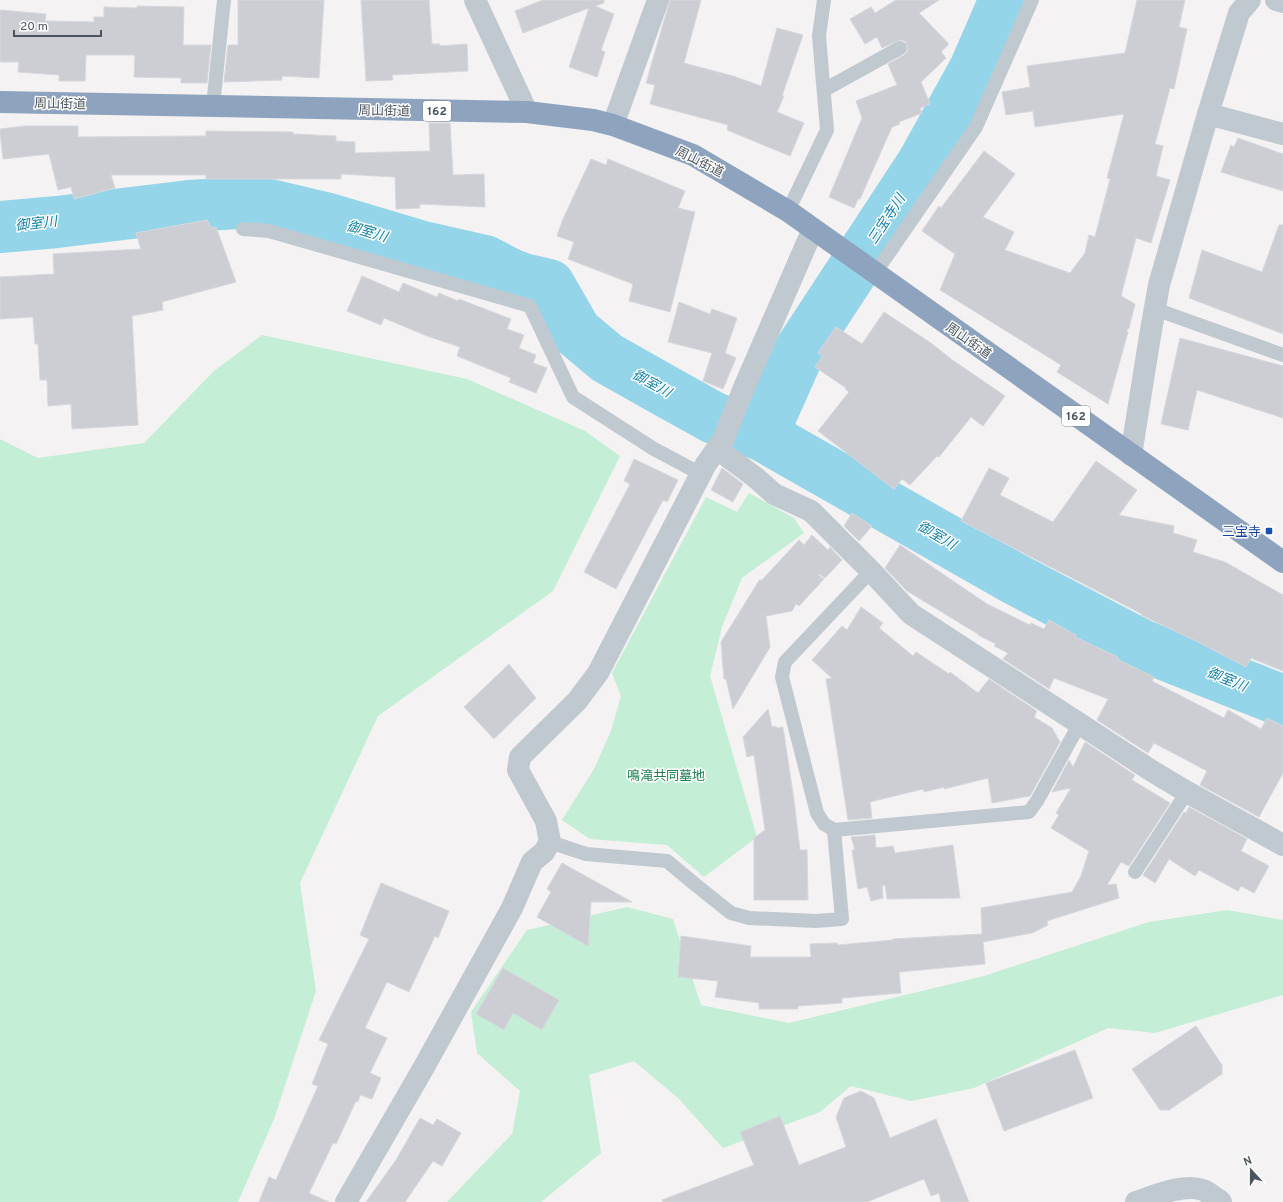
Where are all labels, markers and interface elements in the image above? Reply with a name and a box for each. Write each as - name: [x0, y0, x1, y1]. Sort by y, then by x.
- scale bar: [14, 12, 101, 38]
- text: 20 m: [20, 19, 48, 35]
- street label: 周山街道: [34, 97, 86, 113]
- road number: 162: [423, 101, 451, 121]
- street label: 周山街道: [358, 104, 410, 120]
- street label: 周山街道: [672, 144, 726, 182]
- water label: 三宝寺川: [865, 190, 911, 248]
- water label: 御室川: [14, 214, 60, 235]
- water label: 御室川: [344, 218, 391, 247]
- street label: 周山街道: [942, 320, 994, 363]
- water label: 御室川: [629, 367, 676, 403]
- road number: 162: [1062, 406, 1090, 426]
- water label: 御室川: [914, 518, 960, 555]
- place label: 三宝寺: [1222, 525, 1261, 541]
- marker: 三宝寺: [1264, 526, 1274, 536]
- water label: 御室川: [1204, 665, 1251, 697]
- park label: 鳴滝共同墓地: [627, 768, 705, 785]
- north arrow: [1231, 1150, 1271, 1190]
- text: N: [1242, 1154, 1254, 1170]

